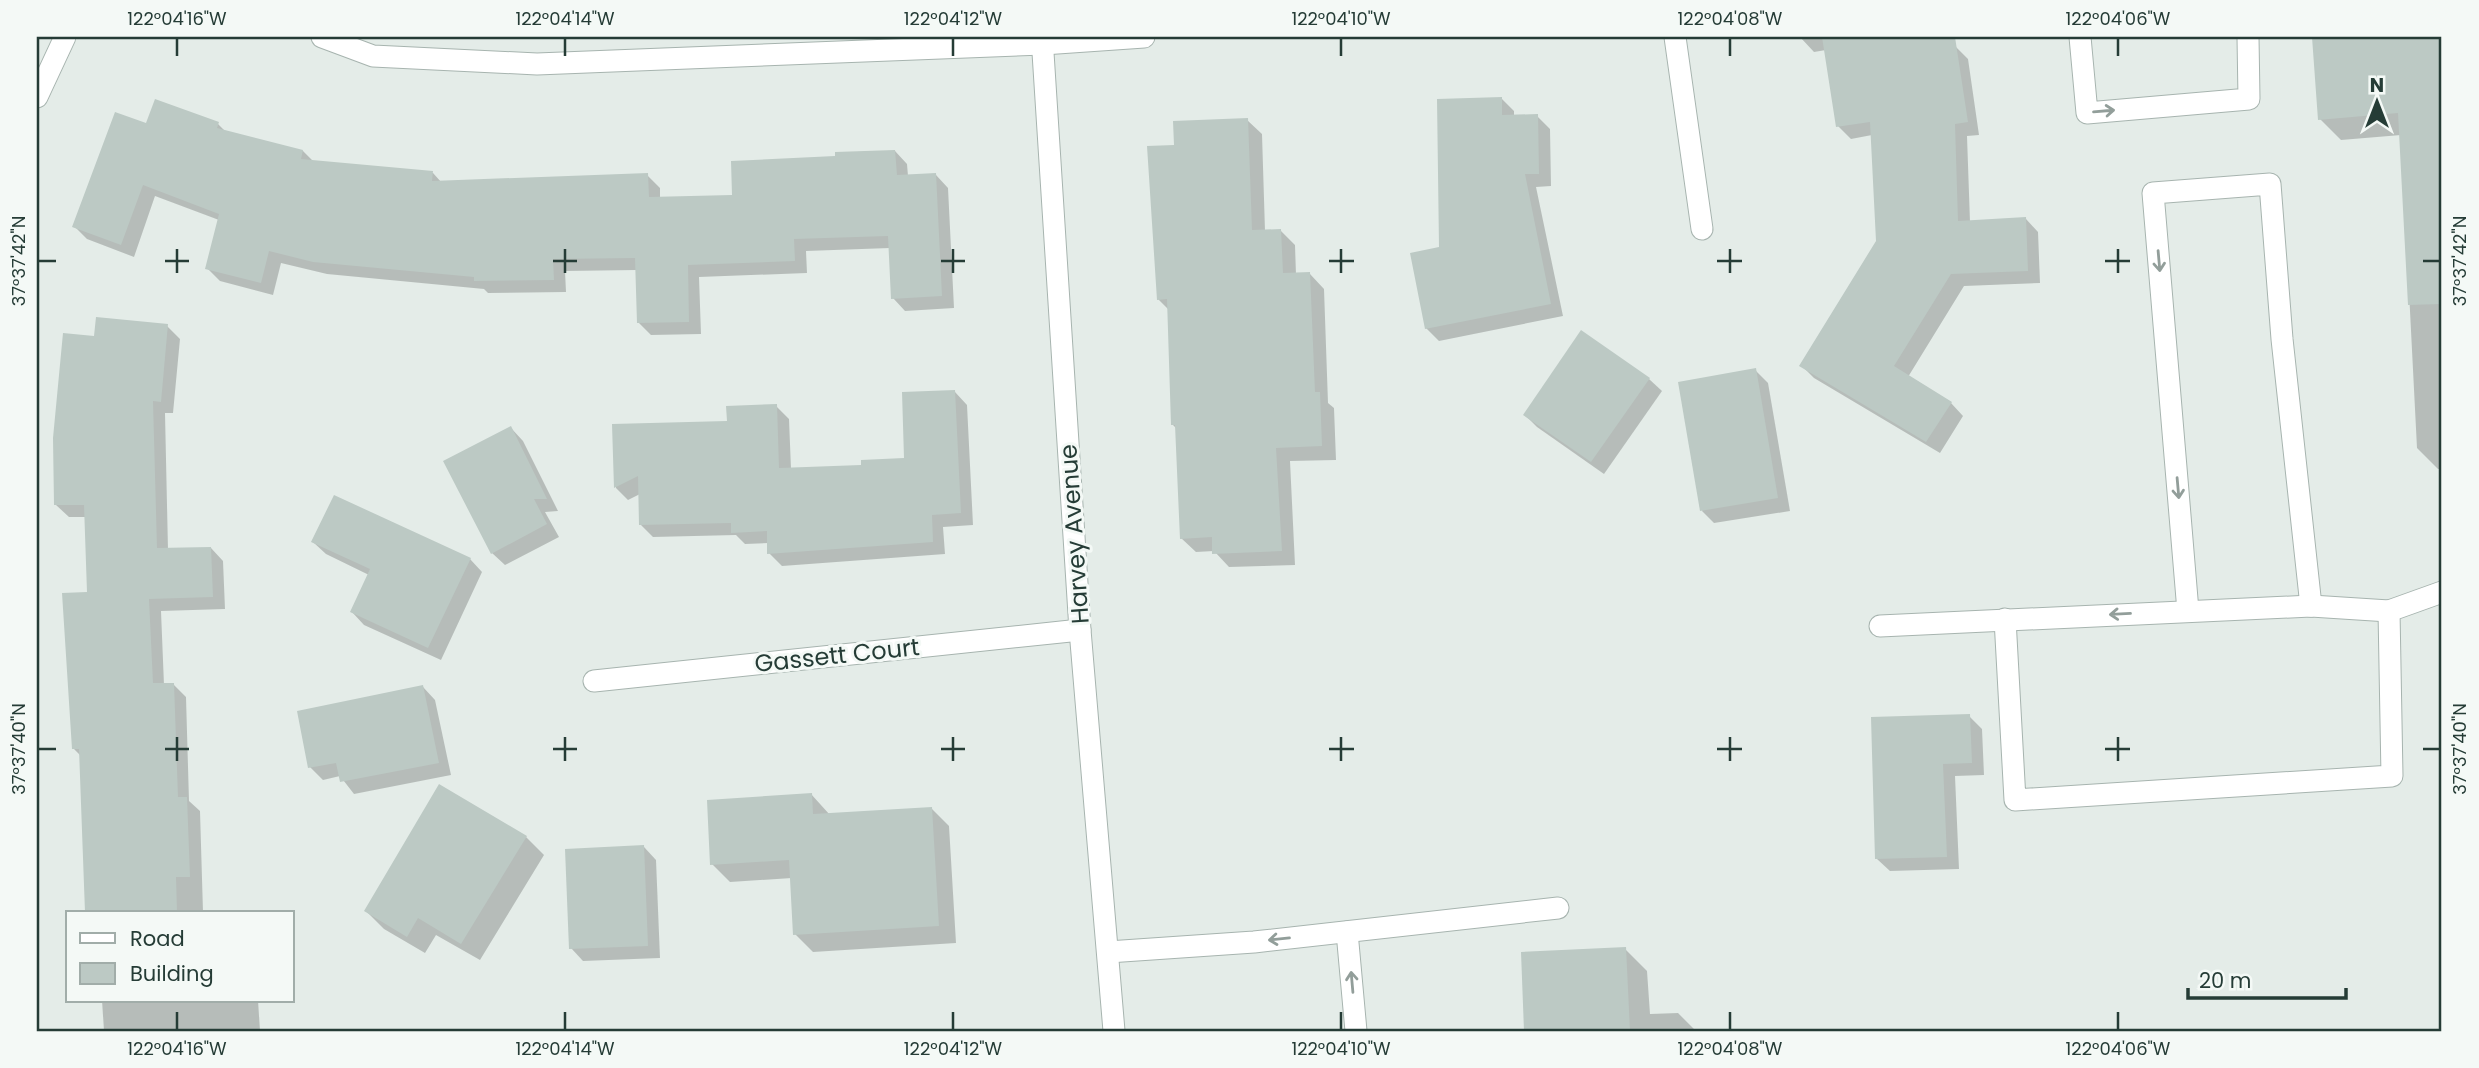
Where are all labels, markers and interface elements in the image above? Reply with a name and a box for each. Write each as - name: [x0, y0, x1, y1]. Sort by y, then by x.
- text: 122°04'16"W: [127, 6, 227, 31]
- text: 122°04'14"W: [515, 6, 615, 31]
- text: 122°04'12"W: [904, 6, 1003, 31]
- text: 122°04'10"W: [1291, 6, 1391, 31]
- text: 122°04'08"W: [1678, 6, 1783, 31]
- text: 122°04'06"W: [2066, 6, 2171, 31]
- north arrow: [2342, 66, 2412, 136]
- text: N: [2370, 72, 2384, 99]
- one-way arrow: [2092, 104, 2114, 117]
- text: 37°37'42"N: [6, 216, 31, 306]
- text: 37°37'42"N: [2447, 216, 2472, 306]
- one-way arrow: [2152, 250, 2165, 272]
- street label: Harvey Avenue: [1051, 443, 1097, 625]
- one-way arrow: [2171, 476, 2184, 499]
- one-way arrow: [2109, 608, 2131, 621]
- street label: Gassett Court: [753, 630, 921, 680]
- text: 37°37'40"N: [6, 703, 31, 795]
- text: 37°37'40"N: [2447, 703, 2472, 795]
- legend: [66, 911, 294, 1002]
- text: Road: [130, 924, 185, 953]
- one-way arrow: [1269, 933, 1291, 946]
- scale bar: [2188, 956, 2346, 1000]
- text: Building: [130, 959, 214, 988]
- text: 20 m: [2199, 966, 2252, 995]
- one-way arrow: [1345, 971, 1358, 994]
- text: 122°04'16"W: [127, 1036, 227, 1061]
- text: 122°04'14"W: [515, 1036, 615, 1061]
- text: 122°04'12"W: [904, 1036, 1003, 1061]
- text: 122°04'10"W: [1291, 1036, 1391, 1061]
- text: 122°04'08"W: [1678, 1036, 1783, 1061]
- text: 122°04'06"W: [2066, 1036, 2171, 1061]

